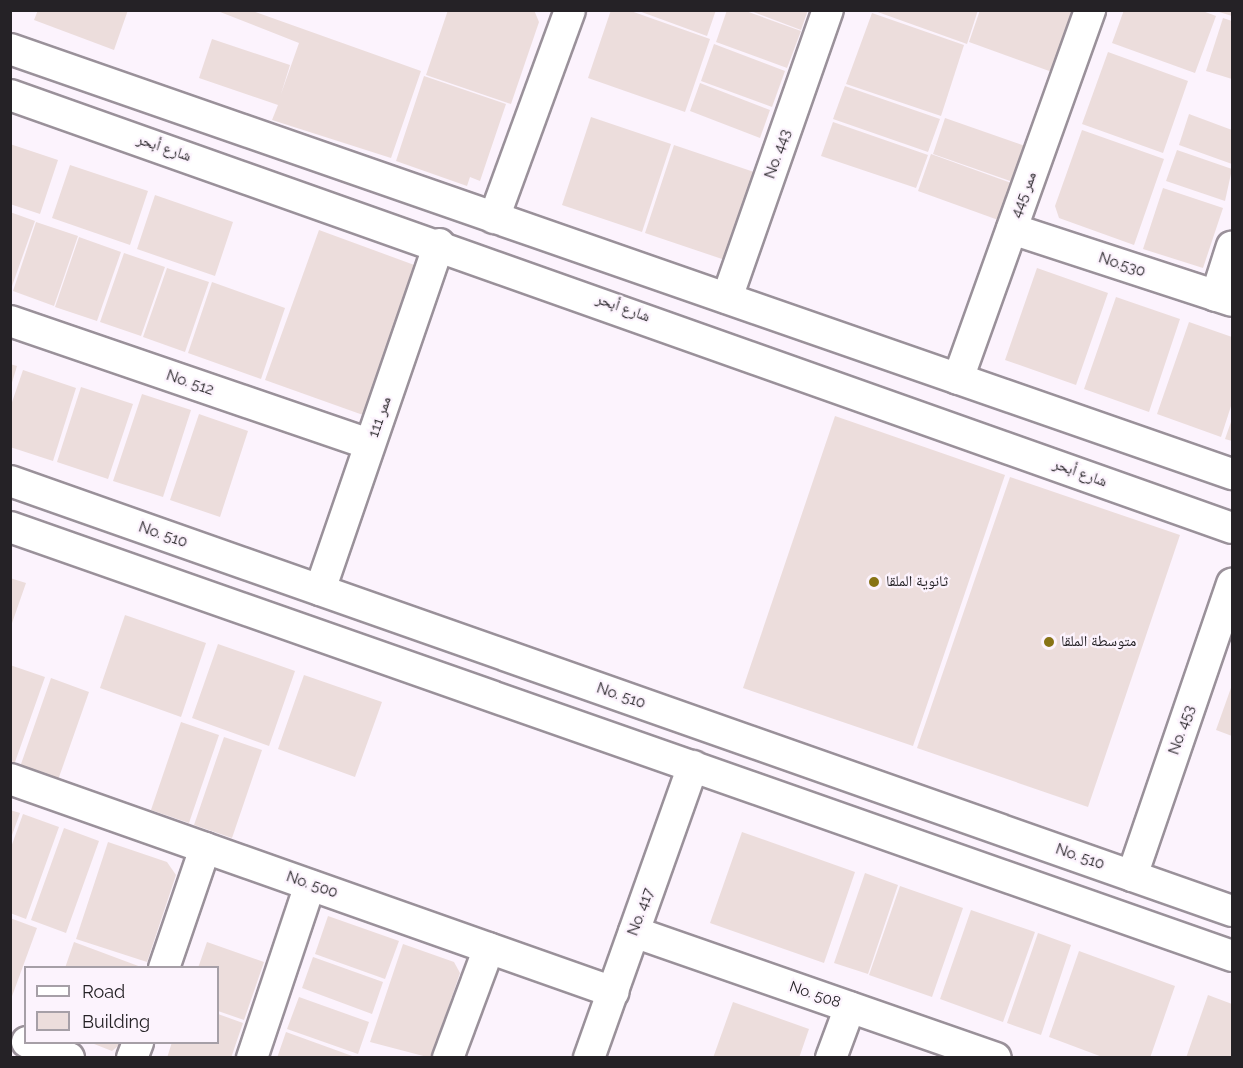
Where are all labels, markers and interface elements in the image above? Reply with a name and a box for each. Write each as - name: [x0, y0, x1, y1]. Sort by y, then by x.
- street label: No. 443: [761, 127, 795, 181]
- street label: شارع أبحر: [135, 130, 193, 166]
- street label: ممر 445: [1007, 170, 1041, 220]
- street label: No.530: [1096, 249, 1148, 281]
- street label: شارع أبحر: [594, 290, 652, 326]
- street label: No. 512: [164, 366, 216, 400]
- street label: ممر 111: [365, 394, 395, 440]
- street label: شارع أبحر: [1051, 455, 1109, 491]
- street label: No. 510: [136, 518, 190, 552]
- place label: ثانوية الملقا: [886, 573, 948, 591]
- marker: ثانوية الملقا: [867, 575, 881, 589]
- place label: متوسطة الملقا: [1061, 633, 1136, 651]
- marker: متوسطة الملقا: [1042, 635, 1056, 649]
- street label: No. 510: [594, 679, 648, 713]
- street label: No. 453: [1165, 703, 1199, 757]
- street label: No. 510: [1053, 840, 1107, 874]
- street label: No. 500: [284, 868, 340, 902]
- street label: No. 417: [624, 886, 658, 938]
- legend: [24, 966, 219, 1044]
- street label: No. 508: [787, 978, 843, 1012]
- text: Road: [82, 981, 125, 1002]
- text: Building: [82, 1011, 150, 1032]

